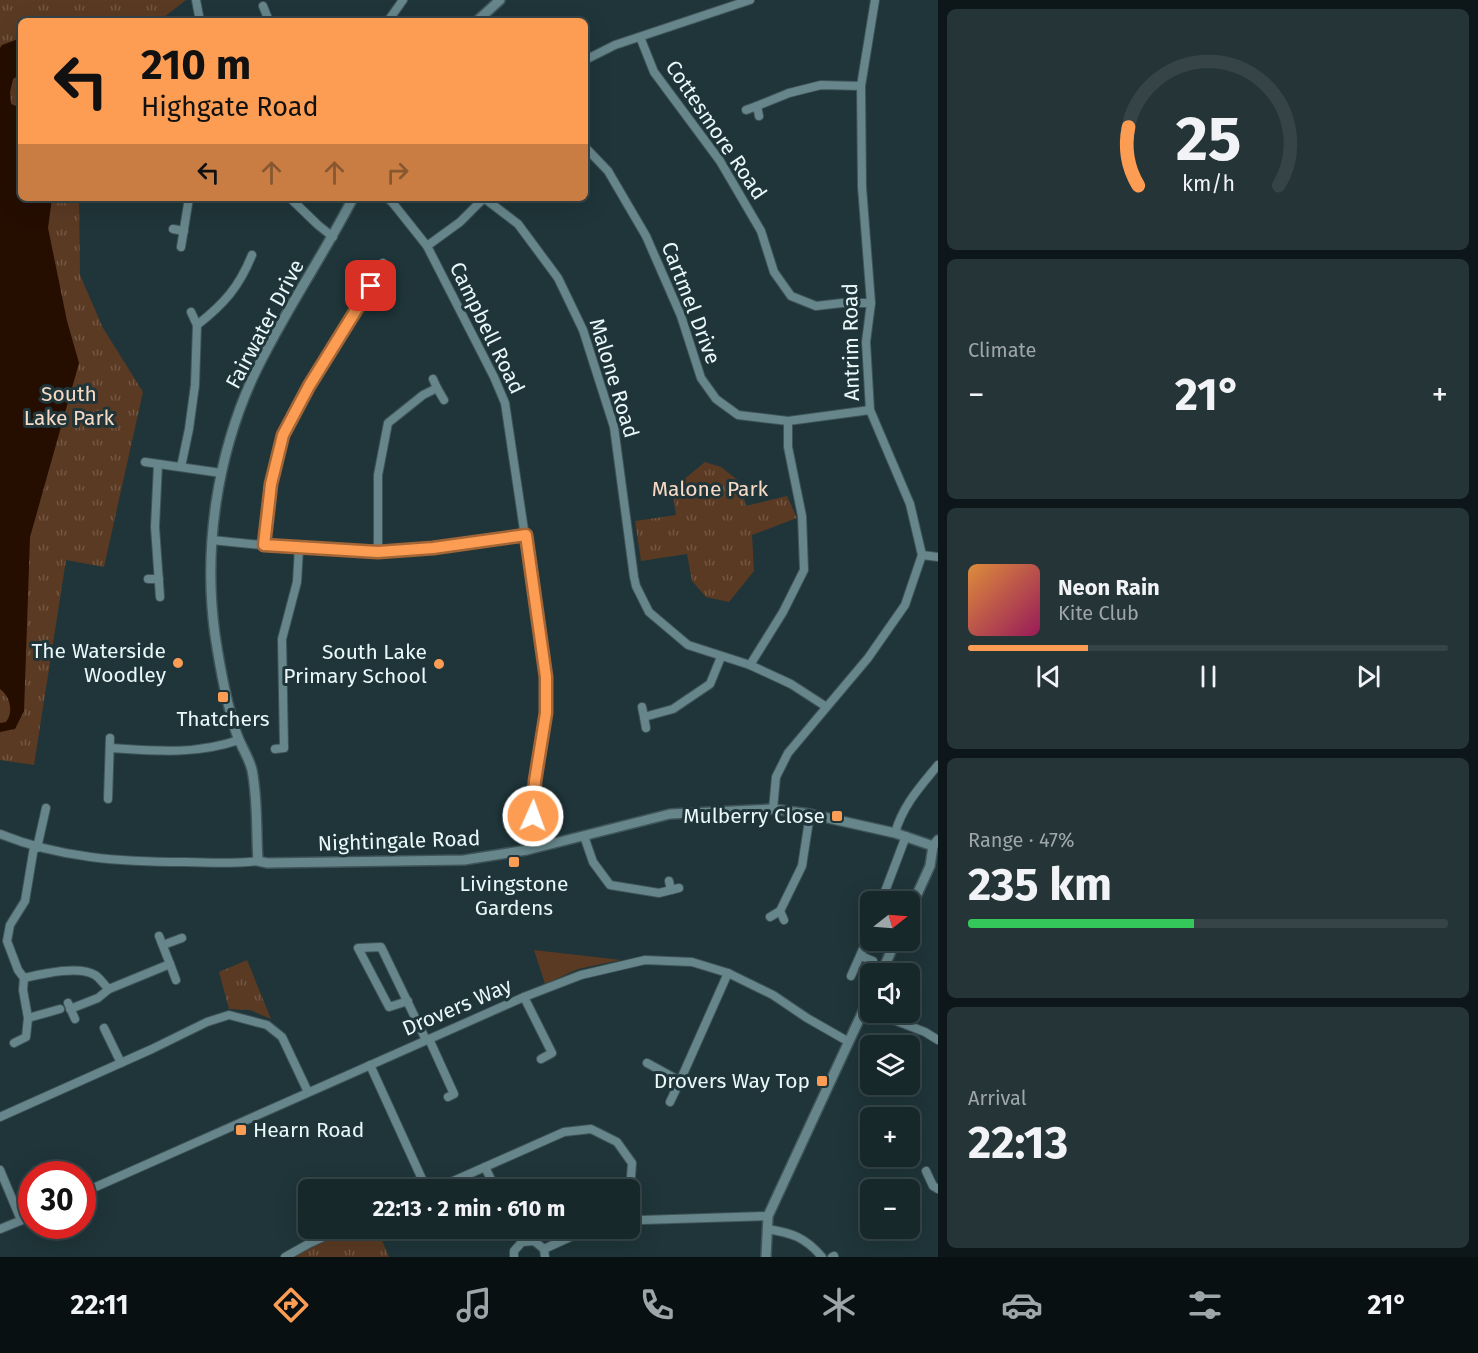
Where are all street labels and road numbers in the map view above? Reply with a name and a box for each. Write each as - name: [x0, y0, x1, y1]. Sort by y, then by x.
- street label: Cottesmore Road: [660, 55, 772, 205]
- street label: Cartmel Drive: [656, 238, 726, 368]
- street label: Fairwater Drive: [220, 255, 310, 393]
- street label: Campbell Road: [444, 258, 530, 398]
- street label: Antrim Road: [837, 283, 865, 401]
- street label: Malone Road: [583, 315, 645, 441]
- street label: Nightingale Road: [317, 825, 481, 857]
- street label: Drovers Way: [398, 972, 516, 1042]

